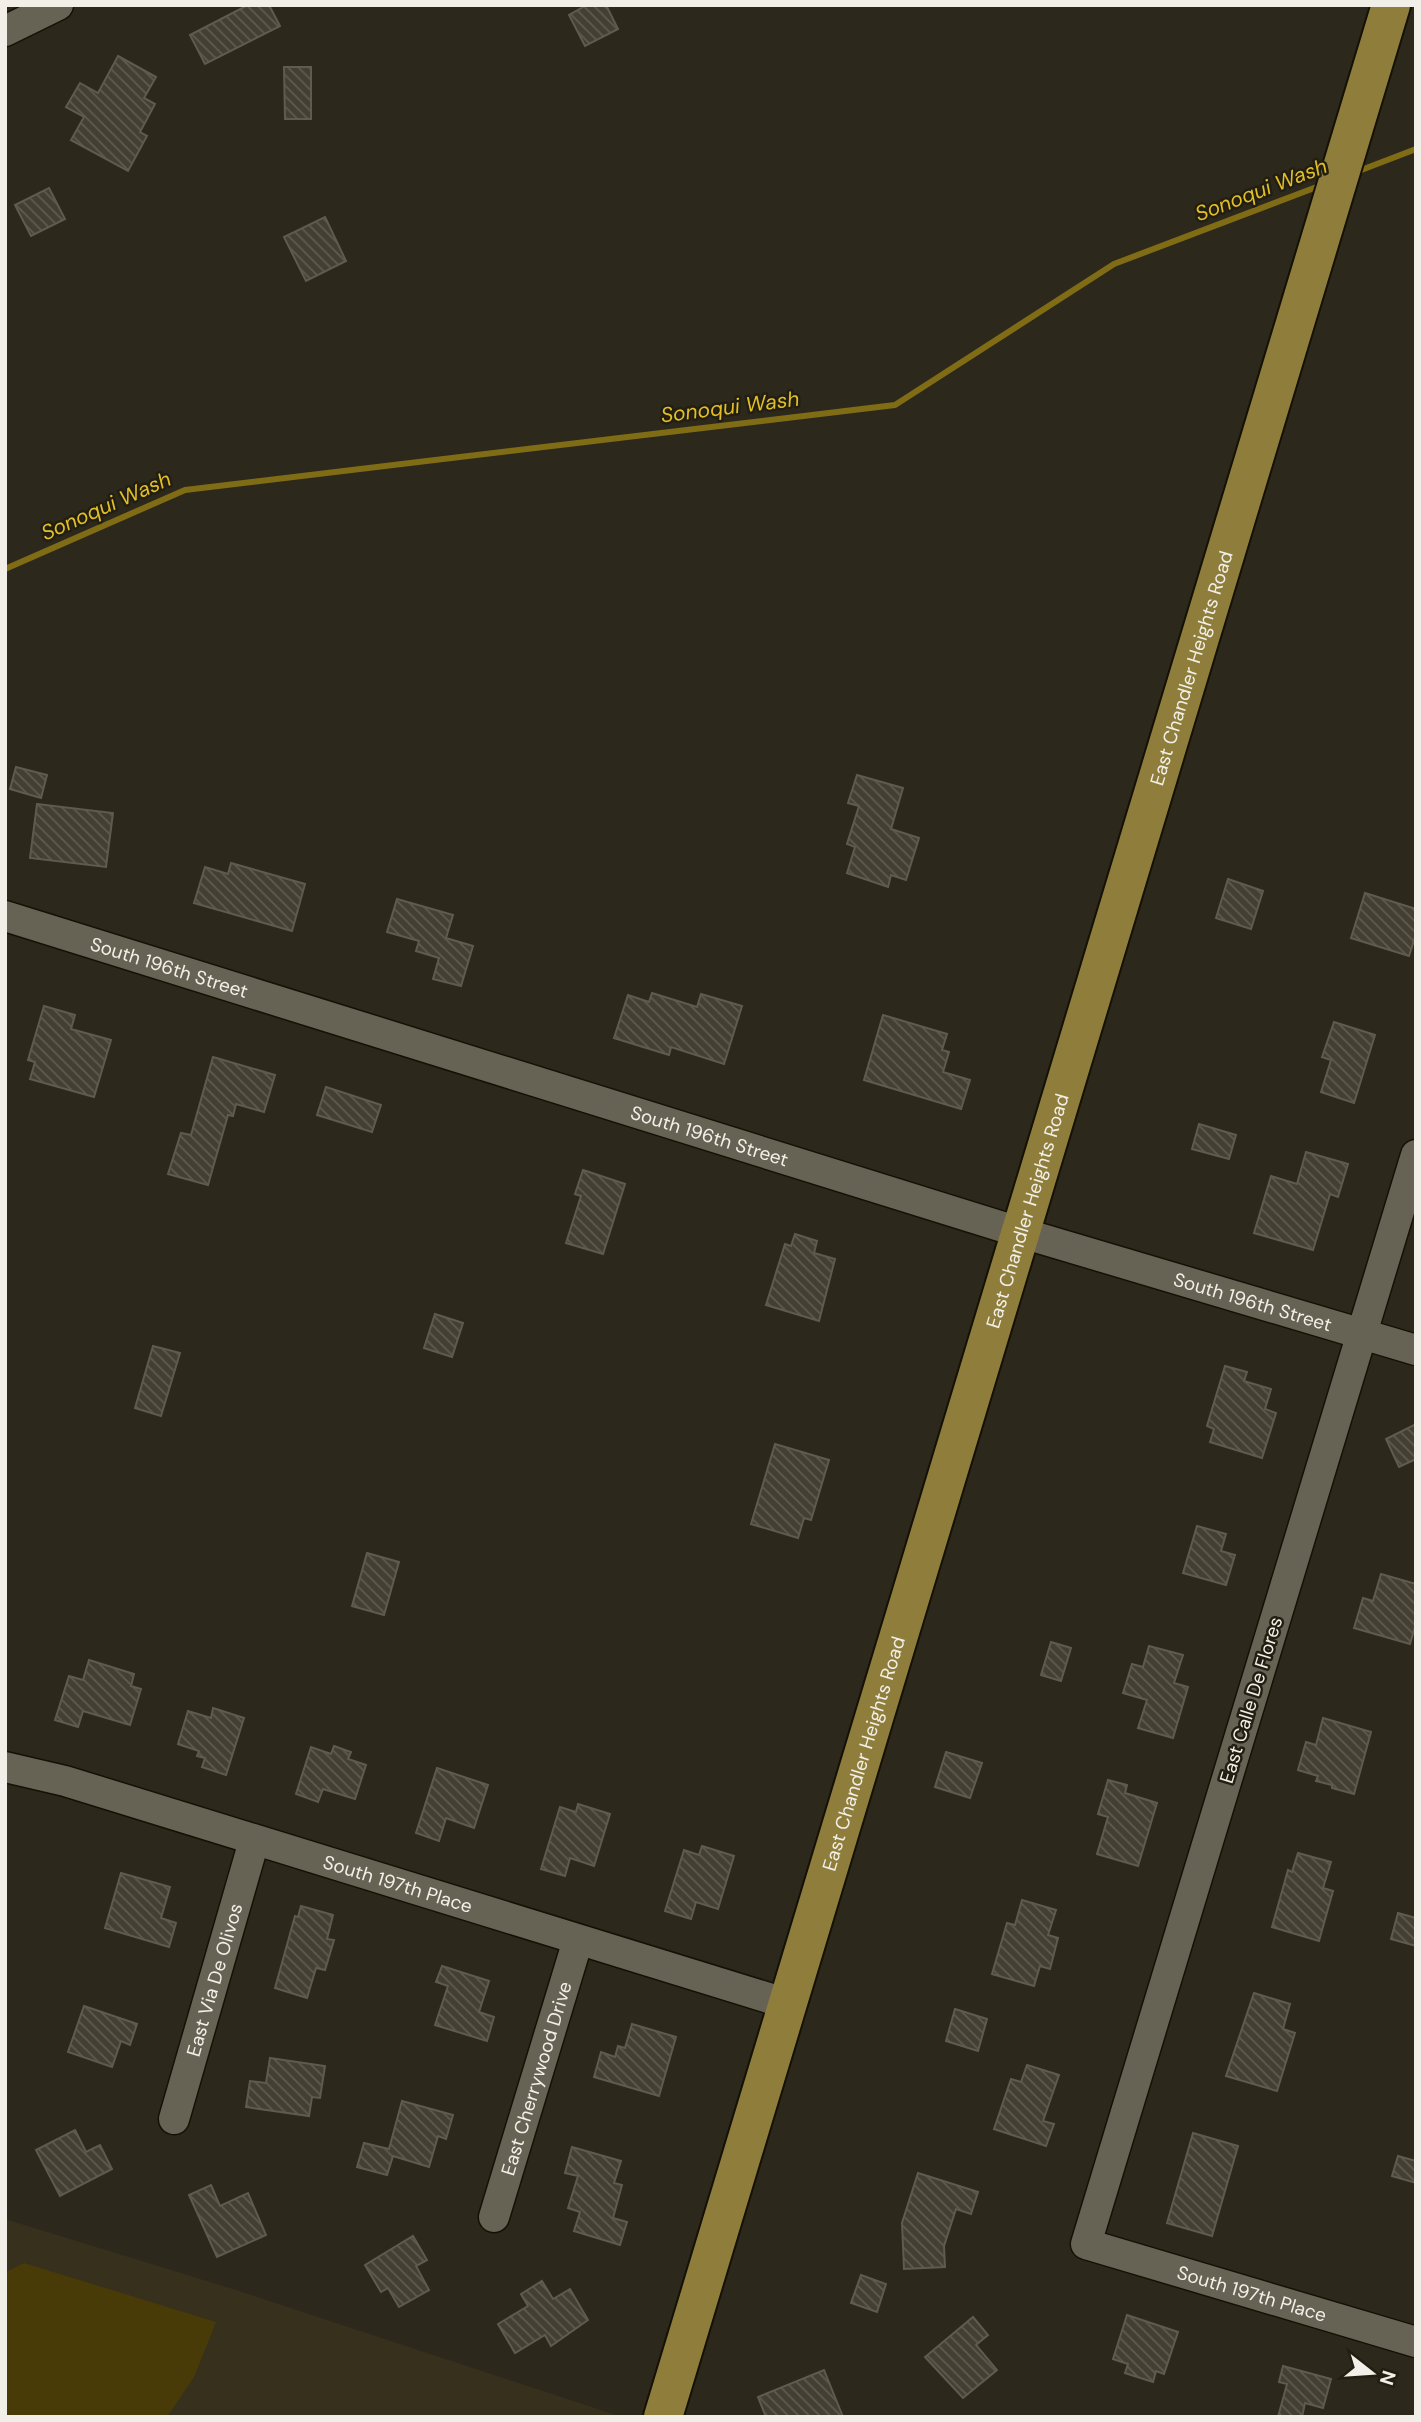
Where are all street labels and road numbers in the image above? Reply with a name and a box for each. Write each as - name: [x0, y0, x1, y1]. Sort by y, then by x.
- street label: East Chandler Heights Road: [1144, 548, 1238, 788]
- street label: South 196th Street: [87, 931, 251, 1003]
- street label: East Chandler Heights Road: [980, 1090, 1074, 1331]
- street label: South 196th Street: [628, 1099, 791, 1172]
- street label: South 196th Street: [1171, 1266, 1335, 1337]
- street label: East Calle De Flores: [1214, 1614, 1288, 1786]
- street label: East Chandler Heights Road: [816, 1633, 910, 1874]
- street label: South 197th Place: [320, 1849, 476, 1918]
- street label: East Via De Olivos: [180, 1900, 248, 2059]
- street label: East Cherrywood Drive: [495, 1978, 577, 2178]
- street label: South 197th Place: [1174, 2259, 1330, 2327]

